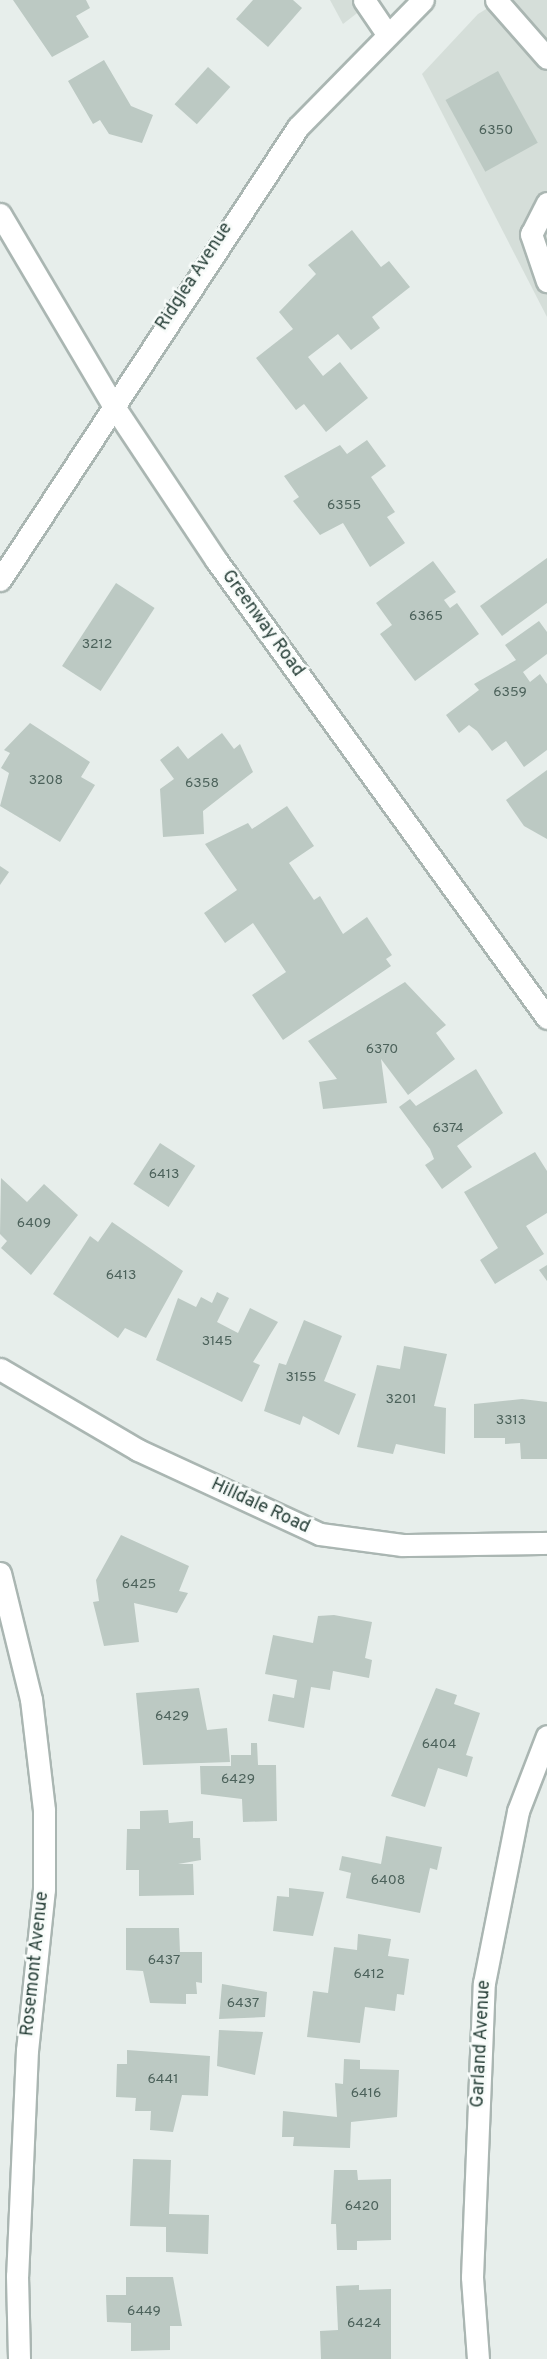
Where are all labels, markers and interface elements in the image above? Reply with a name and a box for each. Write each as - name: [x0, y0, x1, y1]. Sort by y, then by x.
- house number: 6350: [479, 123, 513, 139]
- street label: Ridglea Avenue: [152, 219, 238, 335]
- house number: 6355: [327, 498, 361, 514]
- street label: Greenway Road: [216, 567, 308, 681]
- house number: 6365: [409, 609, 443, 625]
- house number: 3212: [82, 637, 112, 653]
- house number: 6359: [493, 685, 527, 701]
- house number: 3208: [29, 773, 63, 789]
- house number: 6358: [185, 776, 219, 792]
- house number: 6370: [366, 1042, 398, 1058]
- house number: 6374: [432, 1121, 464, 1137]
- house number: 6413: [149, 1167, 179, 1183]
- house number: 6409: [17, 1216, 51, 1232]
- house number: 6413: [106, 1268, 136, 1284]
- house number: 3145: [202, 1334, 232, 1350]
- house number: 3155: [285, 1370, 317, 1386]
- house number: 3201: [386, 1392, 416, 1408]
- house number: 3313: [496, 1413, 526, 1429]
- street label: Hilldale Road: [207, 1475, 313, 1539]
- house number: 6425: [122, 1577, 156, 1593]
- house number: 6429: [155, 1709, 189, 1725]
- house number: 6404: [422, 1737, 456, 1753]
- house number: 6429: [221, 1772, 255, 1788]
- house number: 6408: [371, 1873, 405, 1889]
- street label: Rosemont Avenue: [18, 1890, 54, 2038]
- house number: 6437: [148, 1953, 180, 1969]
- house number: 6412: [354, 1967, 384, 1983]
- street label: Garland Avenue: [468, 1979, 496, 2109]
- house number: 6437: [227, 1996, 259, 2012]
- house number: 6441: [148, 2072, 178, 2088]
- house number: 6416: [351, 2086, 381, 2102]
- house number: 6420: [345, 2199, 379, 2215]
- house number: 6449: [127, 2304, 161, 2320]
- house number: 6424: [347, 2316, 381, 2332]

